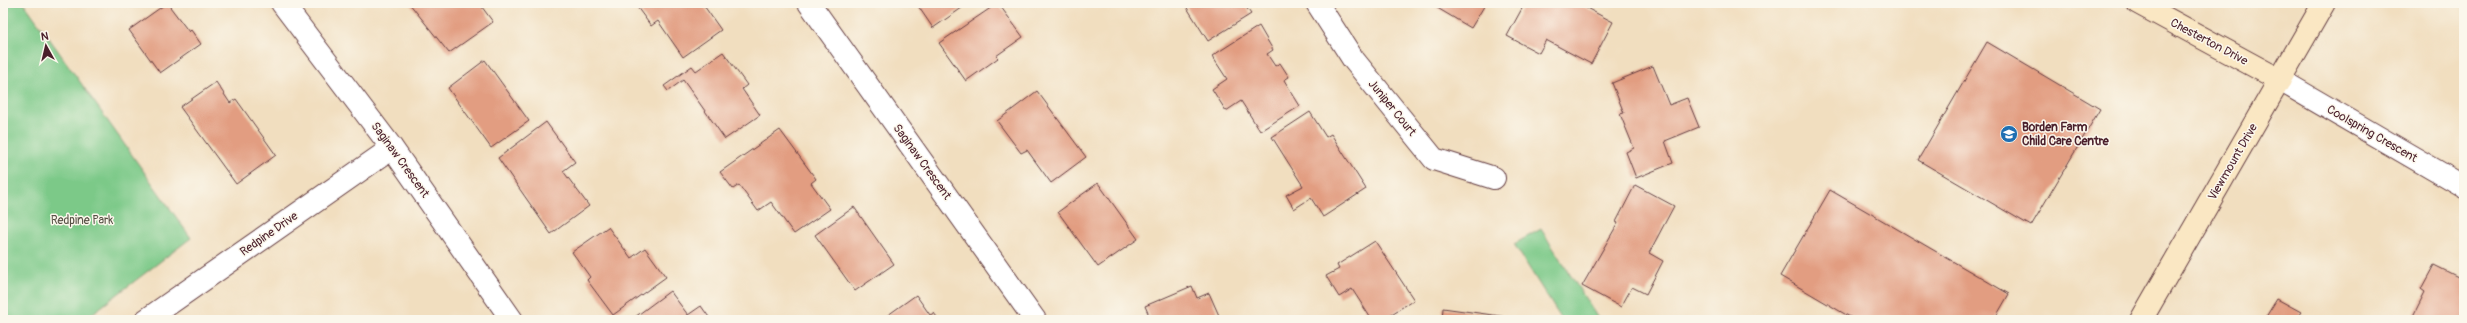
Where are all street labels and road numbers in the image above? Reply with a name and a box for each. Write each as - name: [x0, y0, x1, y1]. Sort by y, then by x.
- street label: Chesterton Drive: [2168, 15, 2250, 69]
- street label: Juniper Court: [1365, 77, 1419, 139]
- street label: Coolspring Crescent: [2324, 102, 2420, 166]
- street label: Saginaw Crescent: [368, 119, 433, 201]
- street label: Saginaw Crescent: [890, 121, 955, 203]
- street label: Viewmount Drive: [2205, 121, 2261, 203]
- street label: Redpine Drive: [237, 208, 301, 259]

